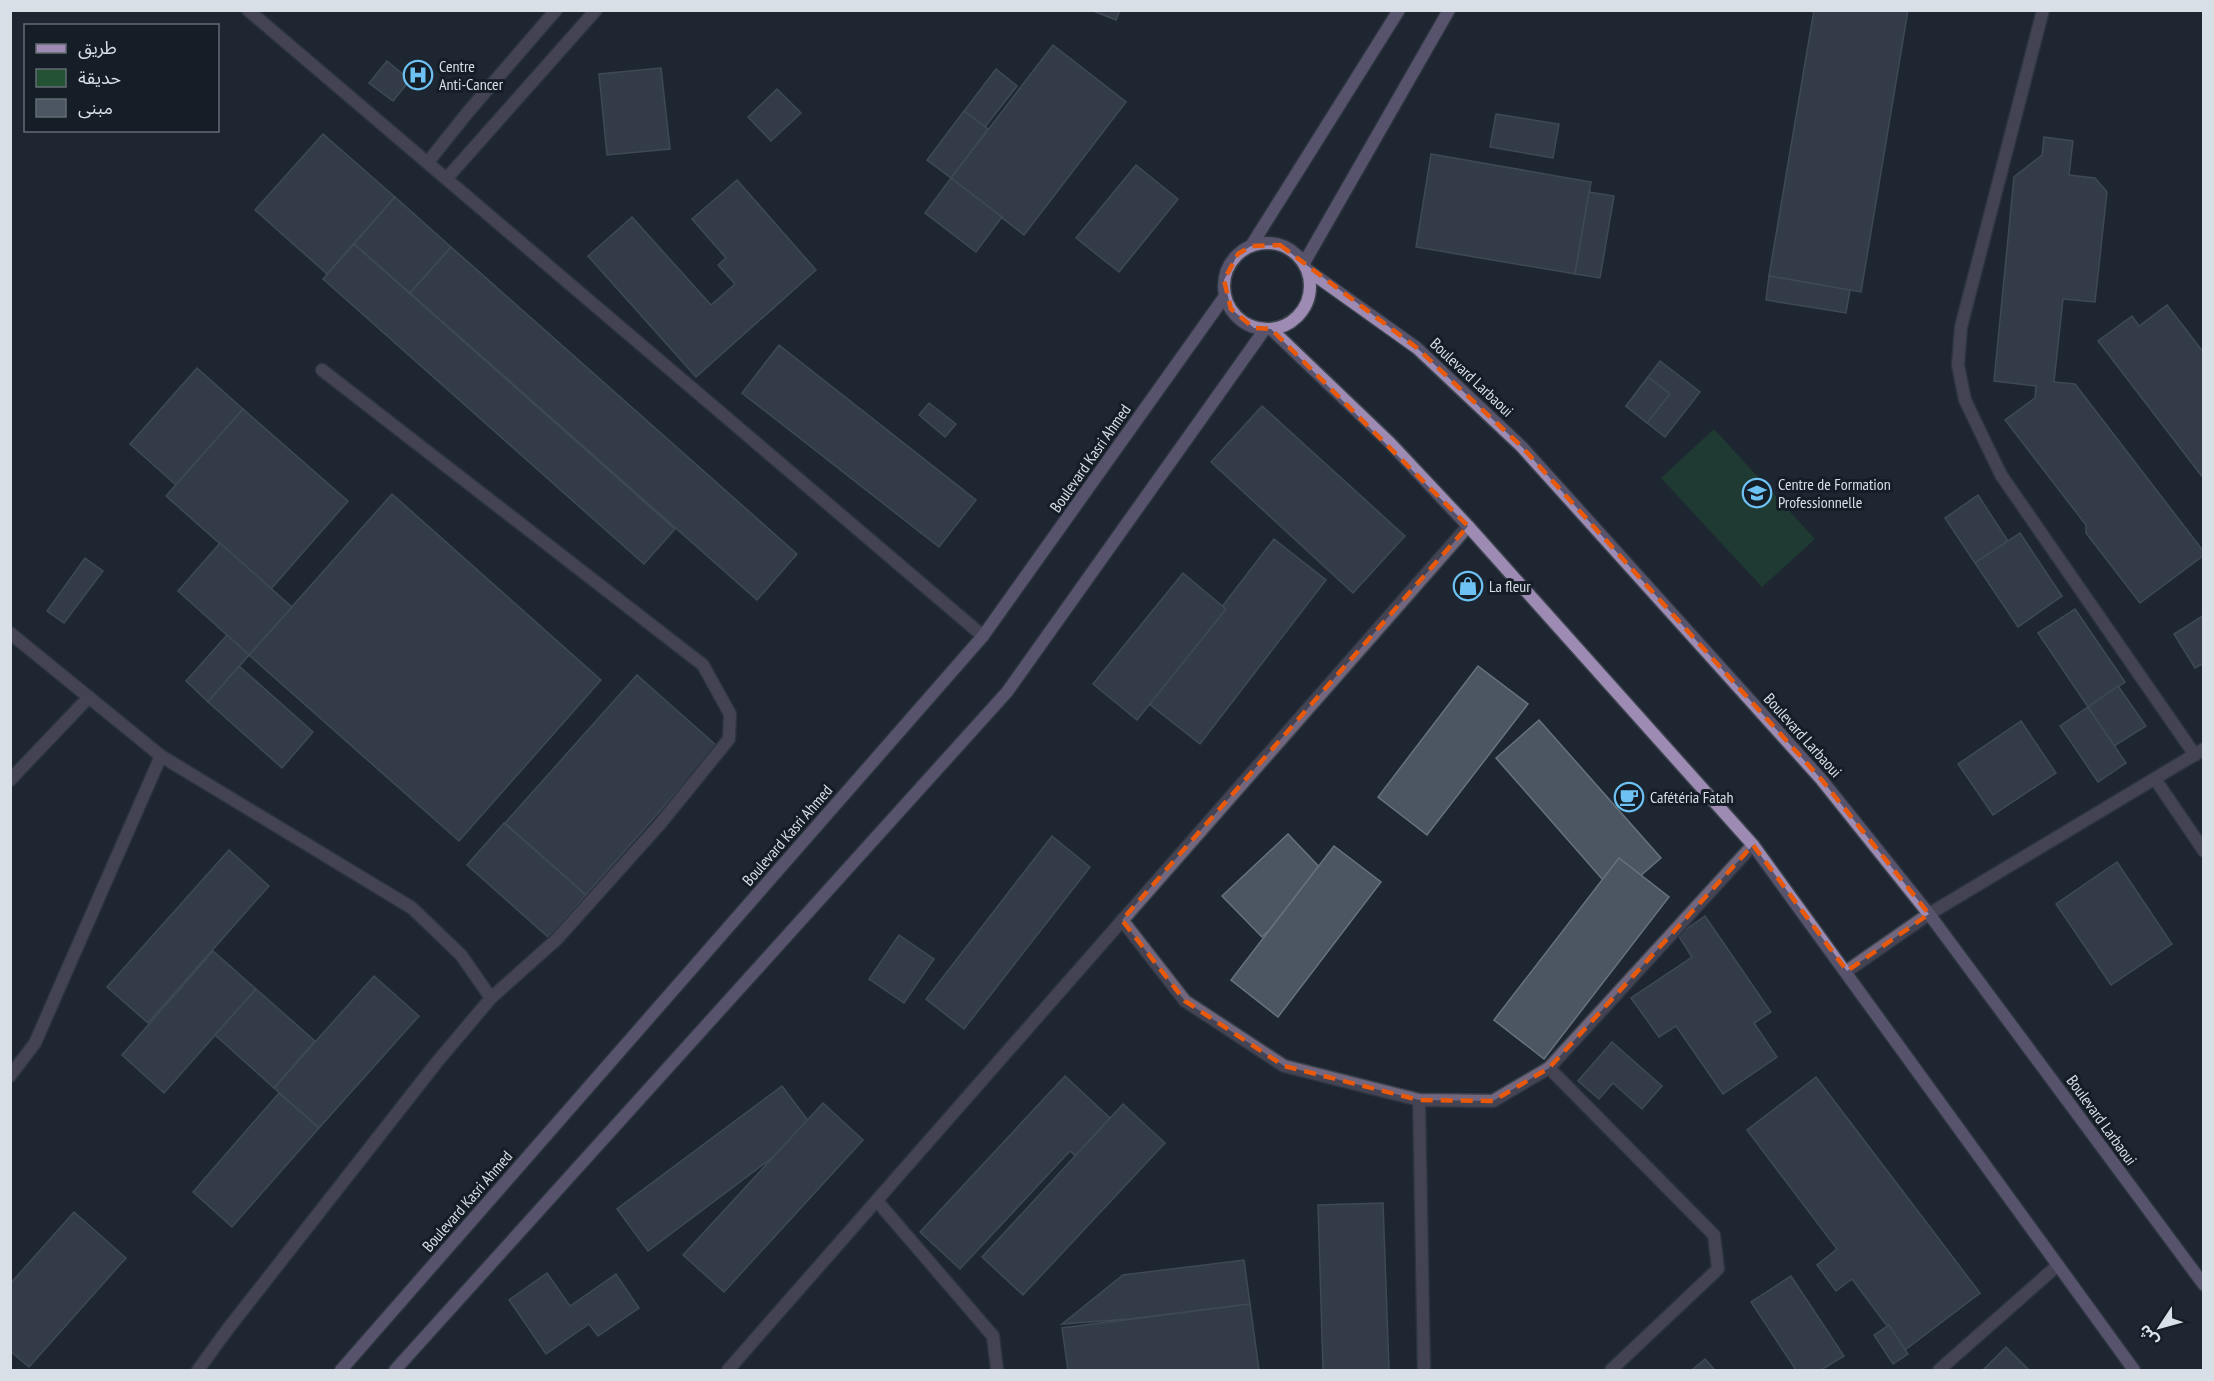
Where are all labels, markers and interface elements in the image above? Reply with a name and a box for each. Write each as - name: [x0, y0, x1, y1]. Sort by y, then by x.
- legend: [24, 24, 219, 132]
- text: طريق: [78, 36, 117, 59]
- place label: Centre Anti-Cancer: [439, 56, 504, 94]
- hospital icon: Centre Anti-Cancer: [402, 59, 434, 91]
- text: حديقة: [78, 66, 121, 89]
- text: مبنى: [78, 96, 113, 119]
- street label: Boulevard Larbaoui: [1426, 333, 1518, 421]
- street label: Boulevard Kasri Ahmed: [1045, 400, 1135, 516]
- place label: Centre de Formation Professionnelle: [1778, 474, 1891, 512]
- school or university icon: Centre de Formation Professionnelle: [1741, 477, 1773, 509]
- shop icon: La fleur: [1452, 570, 1484, 602]
- place label: La fleur: [1489, 576, 1531, 596]
- street label: Boulevard Larbaoui: [1760, 689, 1846, 781]
- street label: Boulevard Kasri Ahmed: [738, 780, 836, 890]
- cafe icon: Cafétéria Fatah: [1613, 781, 1645, 813]
- place label: Cafétéria Fatah: [1650, 787, 1734, 807]
- street label: Boulevard Larbaoui: [2063, 1071, 2141, 1169]
- street label: Boulevard Kasri Ahmed: [418, 1146, 516, 1256]
- north arrow: [2130, 1297, 2190, 1357]
- text: ش: [2133, 1321, 2162, 1351]

